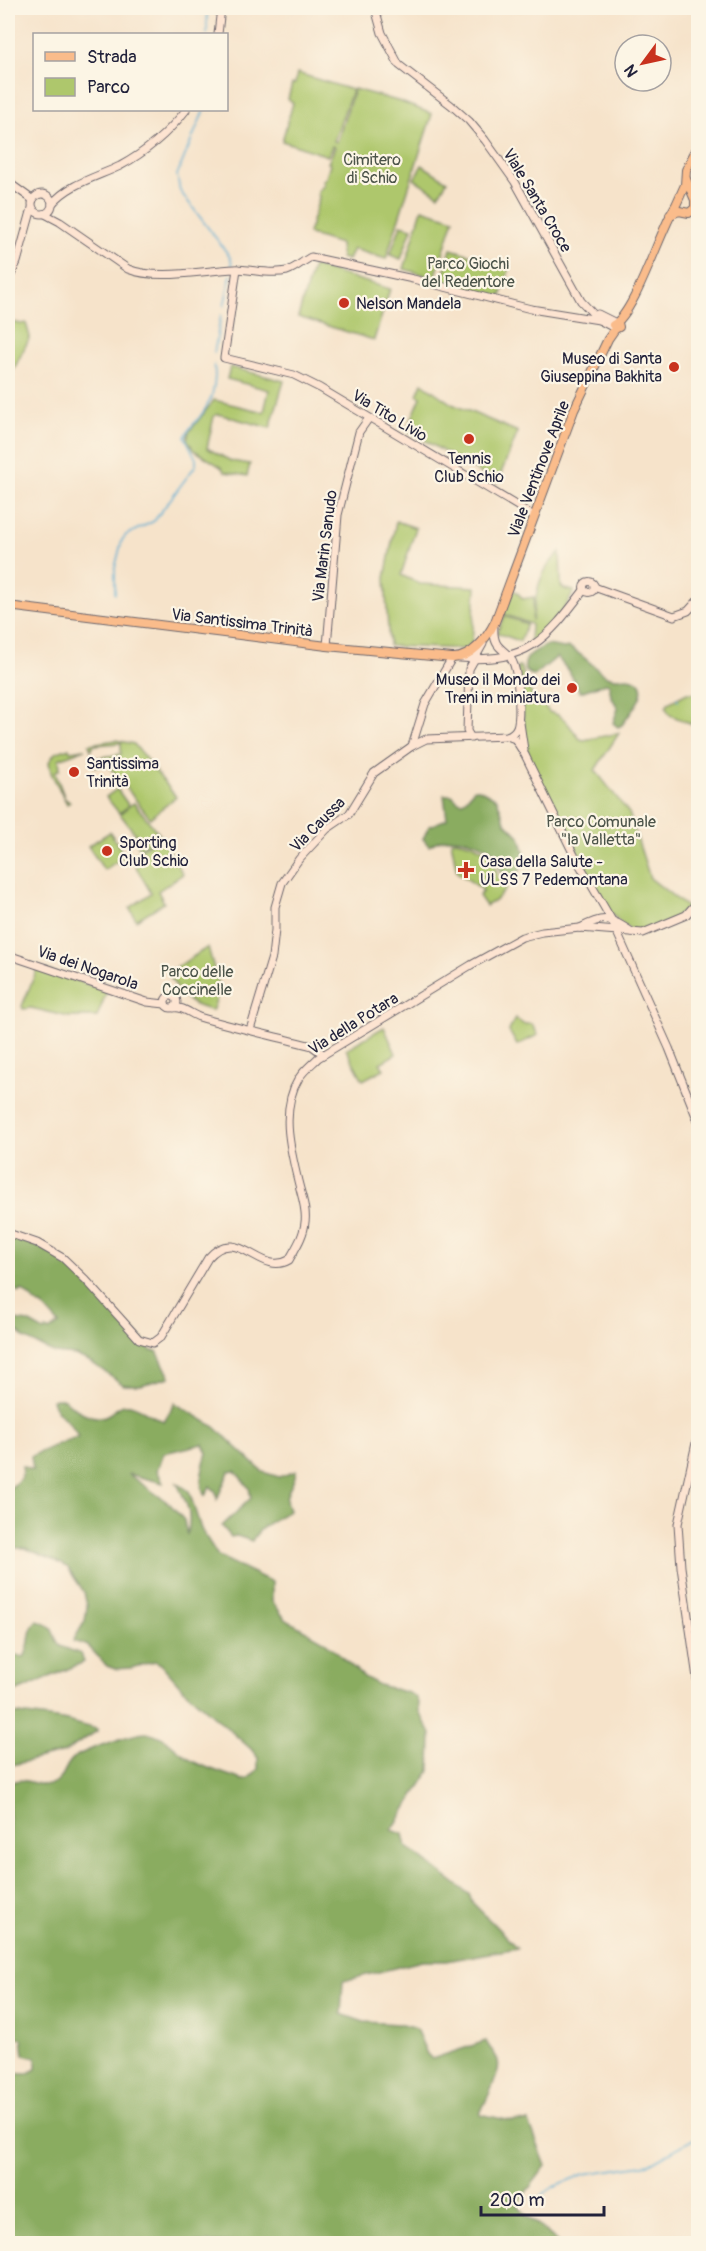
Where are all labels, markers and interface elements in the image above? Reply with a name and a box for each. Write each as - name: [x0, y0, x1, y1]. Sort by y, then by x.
- legend: [33, 33, 228, 111]
- north arrow: [613, 33, 673, 93]
- text: Strada: [87, 46, 137, 69]
- text: N: [620, 60, 643, 81]
- text: Parco: [87, 76, 130, 99]
- street label: Viale Santa Croce: [498, 145, 576, 256]
- park label: Cimitero di Schio: [343, 150, 401, 188]
- park label: Parco Giochi del Redentore: [421, 254, 515, 292]
- place label: Nelson Mandela: [356, 294, 461, 314]
- marker: Nelson Mandela: [337, 296, 351, 310]
- place label: Museo di Santa Giuseppina Bakhita: [540, 349, 662, 387]
- marker: Museo di Santa Giuseppina Bakhita: [667, 360, 681, 374]
- street label: Via Tito Livio: [348, 386, 431, 446]
- street label: Viale Ventinove Aprile: [504, 398, 574, 541]
- marker: Tennis Club Schio: [462, 432, 476, 446]
- place label: Tennis Club Schio: [434, 449, 504, 487]
- street label: Via Marin Sanudo: [308, 489, 342, 603]
- street label: Via Santissima Trinità: [170, 604, 314, 642]
- place label: Museo il Mondo dei Treni in miniatura: [436, 670, 560, 708]
- marker: Museo il Mondo dei Treni in miniatura: [565, 681, 579, 695]
- place label: Santissima Trinità: [86, 754, 159, 792]
- marker: Santissima Trinità: [67, 765, 81, 779]
- street label: Via Caussa: [286, 793, 350, 857]
- park label: Parco Comunale "la Valletta": [546, 812, 656, 850]
- place label: Sporting Club Schio: [119, 833, 189, 871]
- marker: Sporting Club Schio: [100, 844, 114, 858]
- place label: Casa della Salute - ULSS 7 Pedemontana: [480, 852, 628, 890]
- marker: Casa della Salute - ULSS 7 Pedemontana: [457, 861, 475, 879]
- street label: Via dei Nogarola: [34, 941, 141, 995]
- park label: Parco delle Coccinelle: [161, 962, 234, 1000]
- street label: Via della Potara: [305, 988, 402, 1059]
- scale bar: [481, 2179, 604, 2217]
- text: 200 m: [490, 2189, 545, 2212]

